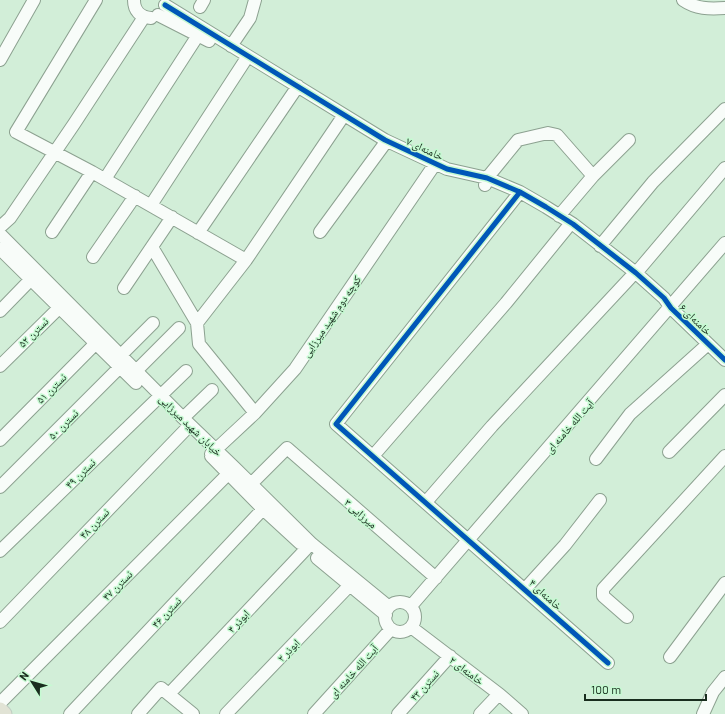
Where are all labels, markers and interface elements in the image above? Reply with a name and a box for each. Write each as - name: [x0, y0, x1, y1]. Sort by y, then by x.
- street label: خامنه‌ای ۷: [404, 134, 446, 163]
- street label: کوچه دوم شهید میرزایی: [299, 272, 364, 360]
- street label: خامنه‌ای ۶: [677, 301, 715, 338]
- street label: نسترن ۵۲: [15, 314, 51, 350]
- street label: نسترن ۵۱: [33, 370, 69, 406]
- street label: خیابان شهید میرزایی: [156, 392, 225, 459]
- street label: آیت الله خامنه ای: [542, 396, 597, 456]
- street label: نسترن ۵۰: [45, 406, 81, 442]
- street label: نسترن ۴۹: [62, 455, 99, 491]
- street label: میرزایی ۳: [341, 495, 380, 531]
- street label: نسترن ۴۸: [76, 505, 112, 542]
- street label: نسترن ۴۷: [99, 567, 135, 603]
- street label: خامنه‌ای ۴: [526, 576, 565, 613]
- street label: نسترن ۴۶: [149, 594, 184, 631]
- street label: ابوذر ۴: [224, 607, 252, 635]
- street label: ابوذر ۲: [274, 636, 302, 664]
- street label: آیت الله خامنه ای: [326, 642, 381, 701]
- street label: خامنه‌ای ۲: [447, 653, 487, 688]
- north arrow: [12, 662, 52, 702]
- street label: نسترن ۴۳: [407, 667, 442, 704]
- text: N: [16, 669, 31, 683]
- scale bar: [585, 676, 706, 702]
- text: 100 m: [591, 682, 621, 696]

